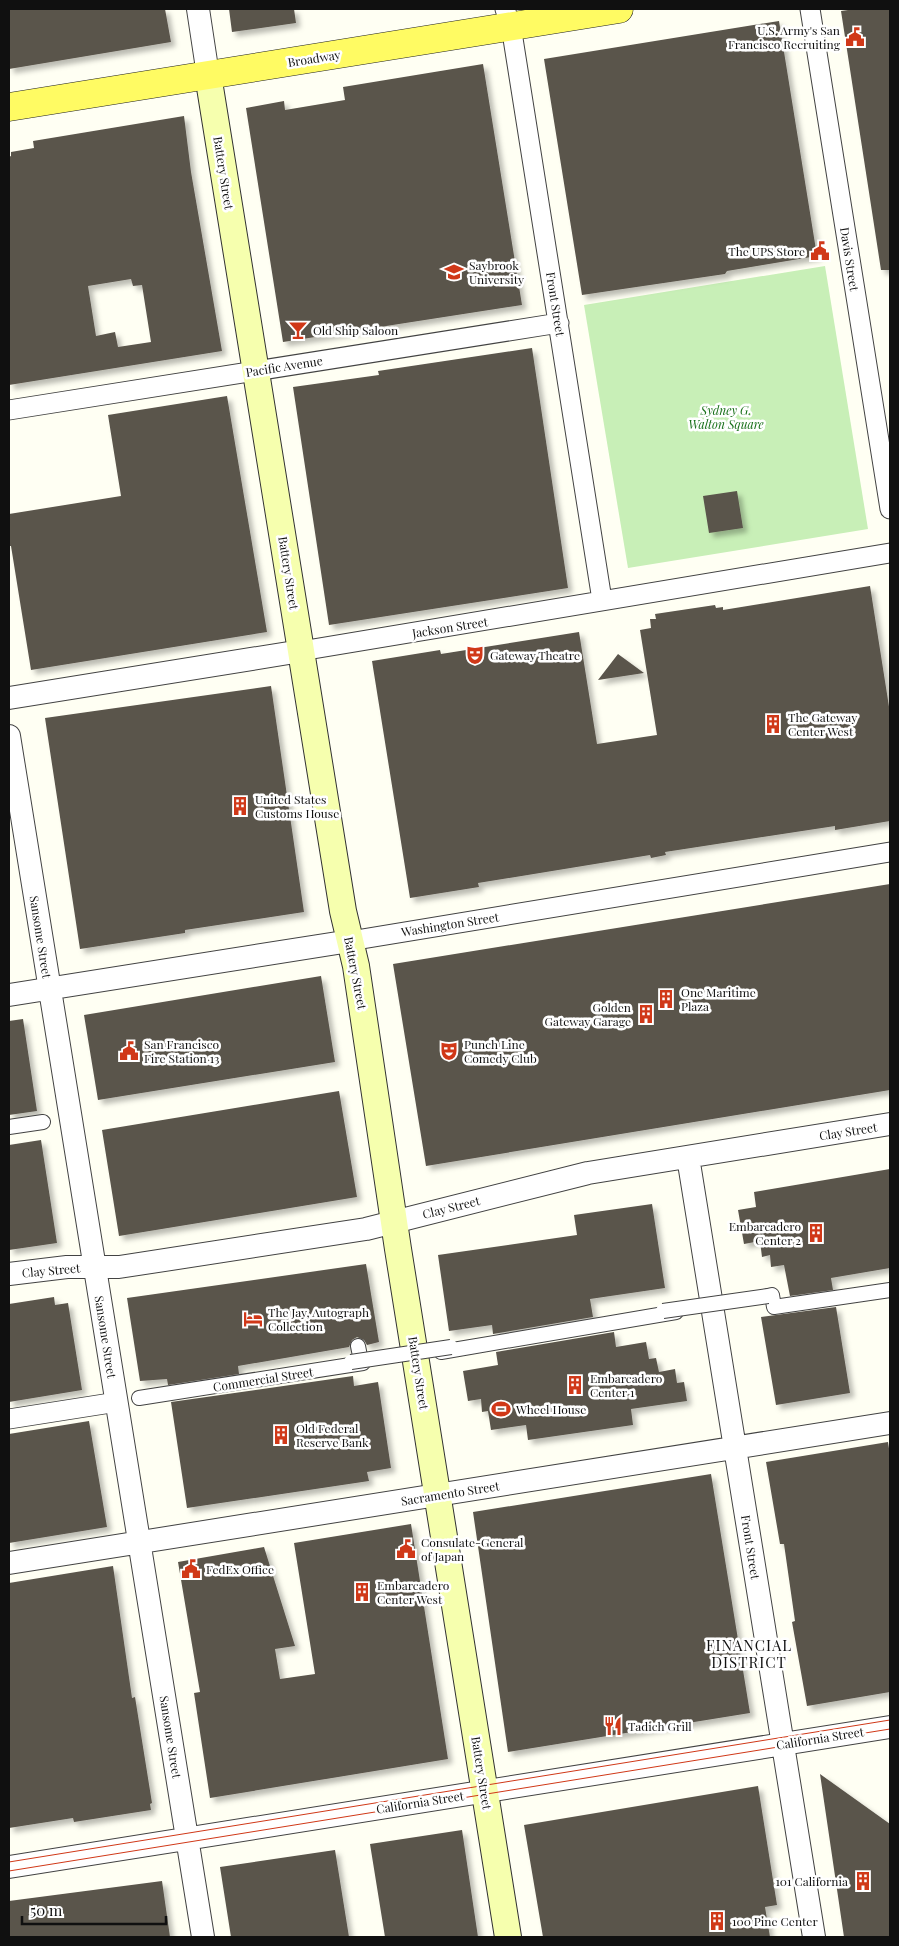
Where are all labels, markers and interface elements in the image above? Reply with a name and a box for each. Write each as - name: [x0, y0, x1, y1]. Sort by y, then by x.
- place label: U.S. Army's San Francisco Recruiting: [728, 22, 841, 52]
- public building icon: U.S. Army's San Francisco Recruiting: [844, 26, 866, 48]
- street label: Broadway: [286, 46, 342, 70]
- street label: Battery Street: [210, 135, 238, 211]
- street label: Davis Street: [837, 226, 863, 293]
- public building icon: The UPS Store: [809, 240, 831, 262]
- place label: The UPS Store: [728, 243, 805, 259]
- place label: Saybrook University: [469, 257, 524, 287]
- school or university icon: Saybrook University: [443, 261, 465, 283]
- street label: Front Street: [543, 271, 569, 338]
- bar icon: Old Ship Saloon: [287, 319, 309, 341]
- place label: Old Ship Saloon: [313, 322, 398, 338]
- street label: Pacific Avenue: [244, 352, 324, 380]
- park label: Sydney G. Walton Square: [688, 402, 764, 432]
- street label: Battery Street: [275, 535, 303, 611]
- street label: Jackson Street: [410, 613, 490, 641]
- theatre icon: Gateway Theatre: [464, 644, 486, 666]
- place label: Gateway Theatre: [490, 647, 580, 663]
- place label: The Gateway Center West: [788, 709, 857, 739]
- building icon: The Gateway Center West: [762, 713, 784, 735]
- place label: United States Customs House: [255, 791, 339, 821]
- building icon: United States Customs House: [229, 795, 251, 817]
- street label: Sansome Street: [27, 895, 56, 980]
- street label: Washington Street: [399, 908, 501, 940]
- street label: Battery Street: [341, 935, 371, 1011]
- place label: One Maritime Plaza: [681, 984, 756, 1014]
- building icon: One Maritime Plaza: [655, 988, 677, 1010]
- place label: Golden Gateway Garage: [545, 999, 631, 1029]
- building icon: Golden Gateway Garage: [635, 1003, 657, 1025]
- place label: San Francisco Fire Station 13: [144, 1036, 219, 1066]
- place label: Punch Line Comedy Club: [464, 1036, 537, 1066]
- public building icon: San Francisco Fire Station 13: [118, 1040, 140, 1062]
- theatre icon: Punch Line Comedy Club: [438, 1040, 460, 1062]
- street label: Clay Street: [818, 1118, 879, 1143]
- street label: Clay Street: [421, 1192, 482, 1222]
- place label: Embarcadero Center 2: [729, 1218, 801, 1248]
- building icon: Embarcadero Center 2: [805, 1222, 827, 1244]
- street label: Clay Street: [21, 1259, 82, 1281]
- street label: Sansome Street: [92, 1295, 121, 1380]
- place label: The Jay, Autograph Collection: [268, 1304, 369, 1334]
- hotel icon: The Jay, Autograph Collection: [242, 1308, 264, 1330]
- street label: Battery Street: [405, 1335, 433, 1411]
- street label: Commercial Street: [212, 1363, 315, 1395]
- place label: Embarcadero Center 1: [590, 1370, 663, 1400]
- building icon: Embarcadero Center 1: [564, 1374, 586, 1396]
- sports icon: Wheel House: [490, 1398, 512, 1420]
- place label: Wheel House: [515, 1401, 586, 1417]
- place label: Old Federal Reserve Bank: [296, 1420, 369, 1450]
- building icon: Old Federal Reserve Bank: [270, 1424, 292, 1446]
- street label: Sacramento Street: [400, 1477, 501, 1509]
- street label: Front Street: [738, 1514, 764, 1581]
- place label: Consulate-General of Japan: [421, 1534, 524, 1564]
- public building icon: Consulate-General of Japan: [395, 1538, 417, 1560]
- public building icon: FedEx Office: [180, 1558, 202, 1580]
- place label: FedEx Office: [206, 1561, 274, 1577]
- place label: Embarcadero Center West: [377, 1577, 450, 1607]
- building icon: Embarcadero Center West: [351, 1581, 373, 1603]
- district label: FINANCIAL DISTRICT: [706, 1635, 792, 1672]
- street label: Sansome Street: [157, 1695, 186, 1780]
- restaurant icon: Tadich Grill: [602, 1715, 624, 1737]
- place label: Tadich Grill: [628, 1718, 692, 1734]
- street label: California Street: [775, 1723, 866, 1753]
- street label: Battery Street: [468, 1735, 496, 1811]
- street label: California Street: [375, 1787, 466, 1817]
- building icon: 101 California: [852, 1870, 874, 1892]
- place label: 101 California: [775, 1873, 848, 1889]
- scale bar: [22, 1894, 166, 1926]
- text: 50 m: [30, 1900, 63, 1920]
- building icon: 100 Pine Center: [706, 1910, 728, 1932]
- place label: 100 Pine Center: [732, 1913, 818, 1929]

